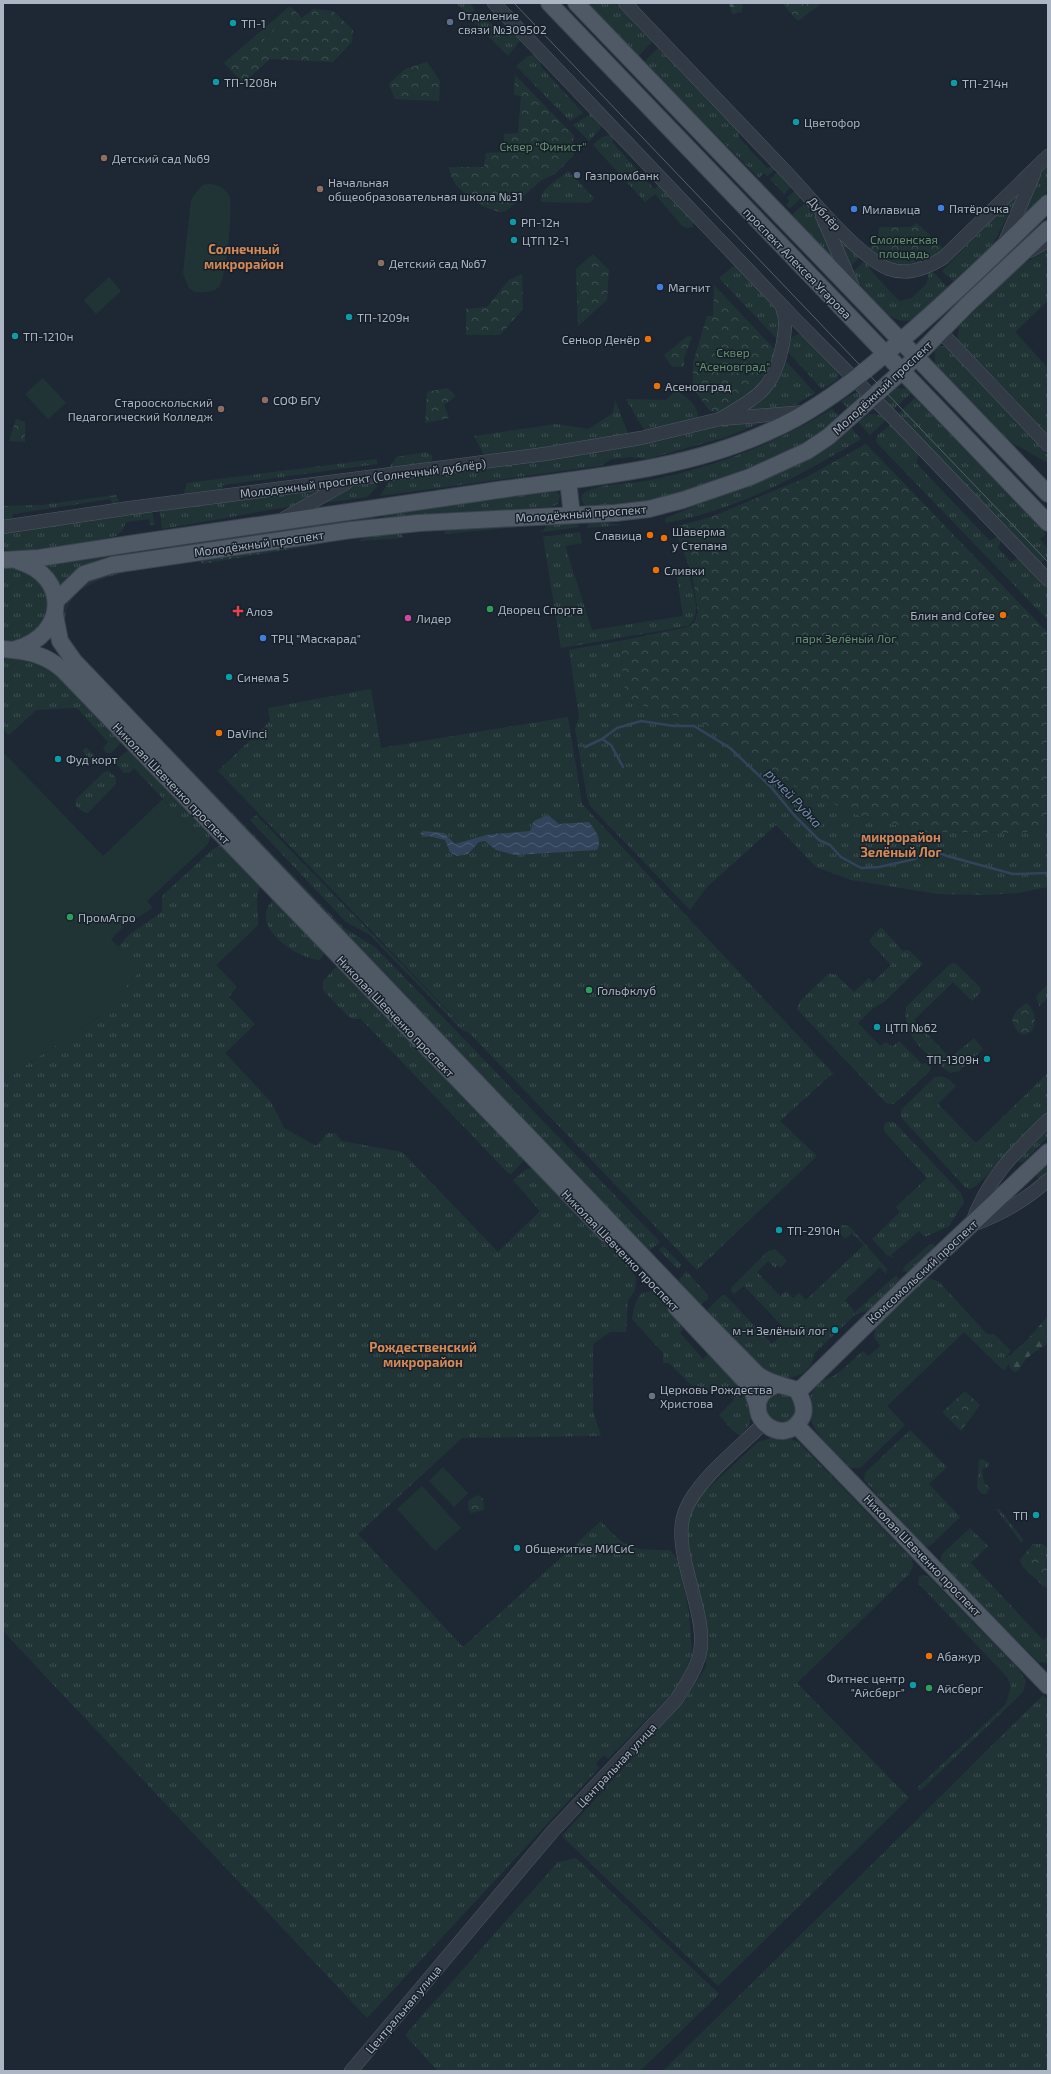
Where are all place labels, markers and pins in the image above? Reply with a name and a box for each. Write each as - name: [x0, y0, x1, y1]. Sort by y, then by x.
- place label: Отделение связи №309502: [458, 8, 547, 36]
- place label: ТП-1: [241, 16, 266, 30]
- marker: Отделение связи №309502: [445, 17, 455, 27]
- marker: ТП-1: [228, 18, 238, 28]
- place label: ТП-1208н: [224, 75, 277, 89]
- place label: ТП-214н: [962, 76, 1008, 90]
- marker: ТП-1208н: [211, 77, 221, 87]
- marker: ТП-214н: [949, 78, 959, 88]
- place label: Цветофор: [804, 115, 860, 129]
- marker: Цветофор: [791, 117, 801, 127]
- place label: Детский сад №69: [112, 151, 210, 165]
- marker: Детский сад №69: [99, 153, 109, 163]
- place label: Газпромбанк: [585, 168, 660, 182]
- marker: Газпромбанк: [572, 170, 582, 180]
- place label: Начальная общеобразовательная школа №31: [328, 175, 523, 203]
- marker: Начальная общеобразовательная школа №31: [315, 184, 325, 194]
- place label: Пятёрочка: [949, 201, 1009, 215]
- place label: Милавица: [862, 202, 920, 216]
- marker: Пятёрочка: [936, 203, 946, 213]
- marker: Милавица: [849, 204, 859, 214]
- place label: РП-12н: [521, 215, 560, 229]
- marker: РП-12н: [508, 217, 518, 227]
- place label: ЦТП 12-1: [522, 233, 569, 247]
- marker: ЦТП 12-1: [509, 235, 519, 245]
- place label: Детский сад №67: [389, 256, 487, 270]
- marker: Детский сад №67: [376, 258, 386, 268]
- place label: Магнит: [668, 280, 711, 294]
- marker: Магнит: [655, 282, 665, 292]
- place label: ТП-1209н: [357, 310, 410, 324]
- marker: ТП-1209н: [344, 312, 354, 322]
- place label: ТП-1210н: [23, 329, 74, 343]
- marker: ТП-1210н: [10, 331, 20, 341]
- place label: Сеньор Денёр: [562, 332, 640, 346]
- marker: Сеньор Денёр: [643, 334, 653, 344]
- place label: Асеновград: [665, 379, 731, 393]
- marker: Асеновград: [652, 381, 662, 391]
- place label: СОФ БГУ: [273, 393, 321, 407]
- place label: Старооскольский Педагогический Колледж: [68, 395, 214, 423]
- marker: СОФ БГУ: [260, 395, 270, 405]
- marker: Старооскольский Педагогический Колледж: [216, 404, 226, 414]
- place label: Шаверма у Степана: [672, 524, 727, 553]
- place label: Славица: [594, 528, 642, 542]
- marker: Славица: [645, 530, 655, 540]
- marker: Шаверма у Степана: [659, 533, 669, 543]
- place label: Сливки: [664, 563, 705, 577]
- marker: Сливки: [651, 565, 661, 575]
- place label: Дворец Спорта: [498, 602, 583, 616]
- place label: Алоэ: [246, 604, 273, 618]
- marker: Дворец Спорта: [485, 604, 495, 614]
- marker: Алоэ: [233, 606, 243, 616]
- place label: Блин and Cofee: [910, 608, 995, 622]
- marker: Блин and Cofee: [998, 610, 1008, 620]
- place label: Лидер: [416, 611, 451, 625]
- marker: Лидер: [403, 613, 413, 623]
- place label: ТРЦ "Маскарад": [271, 631, 361, 645]
- marker: ТРЦ "Маскарад": [258, 633, 268, 643]
- place label: Синема 5: [237, 670, 289, 684]
- marker: Синема 5: [224, 672, 234, 682]
- place label: DaVinci: [227, 726, 267, 740]
- marker: DaVinci: [214, 728, 224, 738]
- place label: Фуд корт: [66, 752, 118, 767]
- marker: Фуд корт: [53, 754, 63, 764]
- place label: ПромАгро: [78, 910, 136, 924]
- marker: ПромАгро: [65, 912, 75, 922]
- place label: Гольфклуб: [597, 983, 656, 998]
- marker: Гольфклуб: [584, 985, 594, 995]
- place label: ЦТП №62: [885, 1020, 938, 1034]
- marker: ЦТП №62: [872, 1022, 882, 1032]
- place label: ТП-1309н: [926, 1052, 979, 1066]
- marker: ТП-1309н: [982, 1054, 992, 1064]
- place label: ТП-2910н: [787, 1223, 840, 1237]
- marker: ТП-2910н: [774, 1225, 784, 1235]
- place label: м-н Зелёный лог: [732, 1323, 827, 1337]
- marker: м-н Зелёный лог: [830, 1325, 840, 1335]
- place label: Церковь Рождества Христова: [660, 1382, 772, 1410]
- marker: Церковь Рождества Христова: [647, 1391, 657, 1401]
- place label: ТП: [1013, 1508, 1028, 1522]
- marker: ТП: [1031, 1510, 1041, 1520]
- place label: Общежитие МИСиС: [525, 1541, 635, 1555]
- marker: Общежитие МИСиС: [512, 1543, 522, 1553]
- place label: Абажур: [937, 1649, 981, 1664]
- marker: Абажур: [924, 1651, 934, 1661]
- place label: Фитнес центр "Айсберг": [827, 1671, 905, 1699]
- marker: Фитнес центр "Айсберг": [908, 1680, 918, 1690]
- place label: Айсберг: [937, 1681, 984, 1695]
- marker: Айсберг: [924, 1683, 934, 1693]

